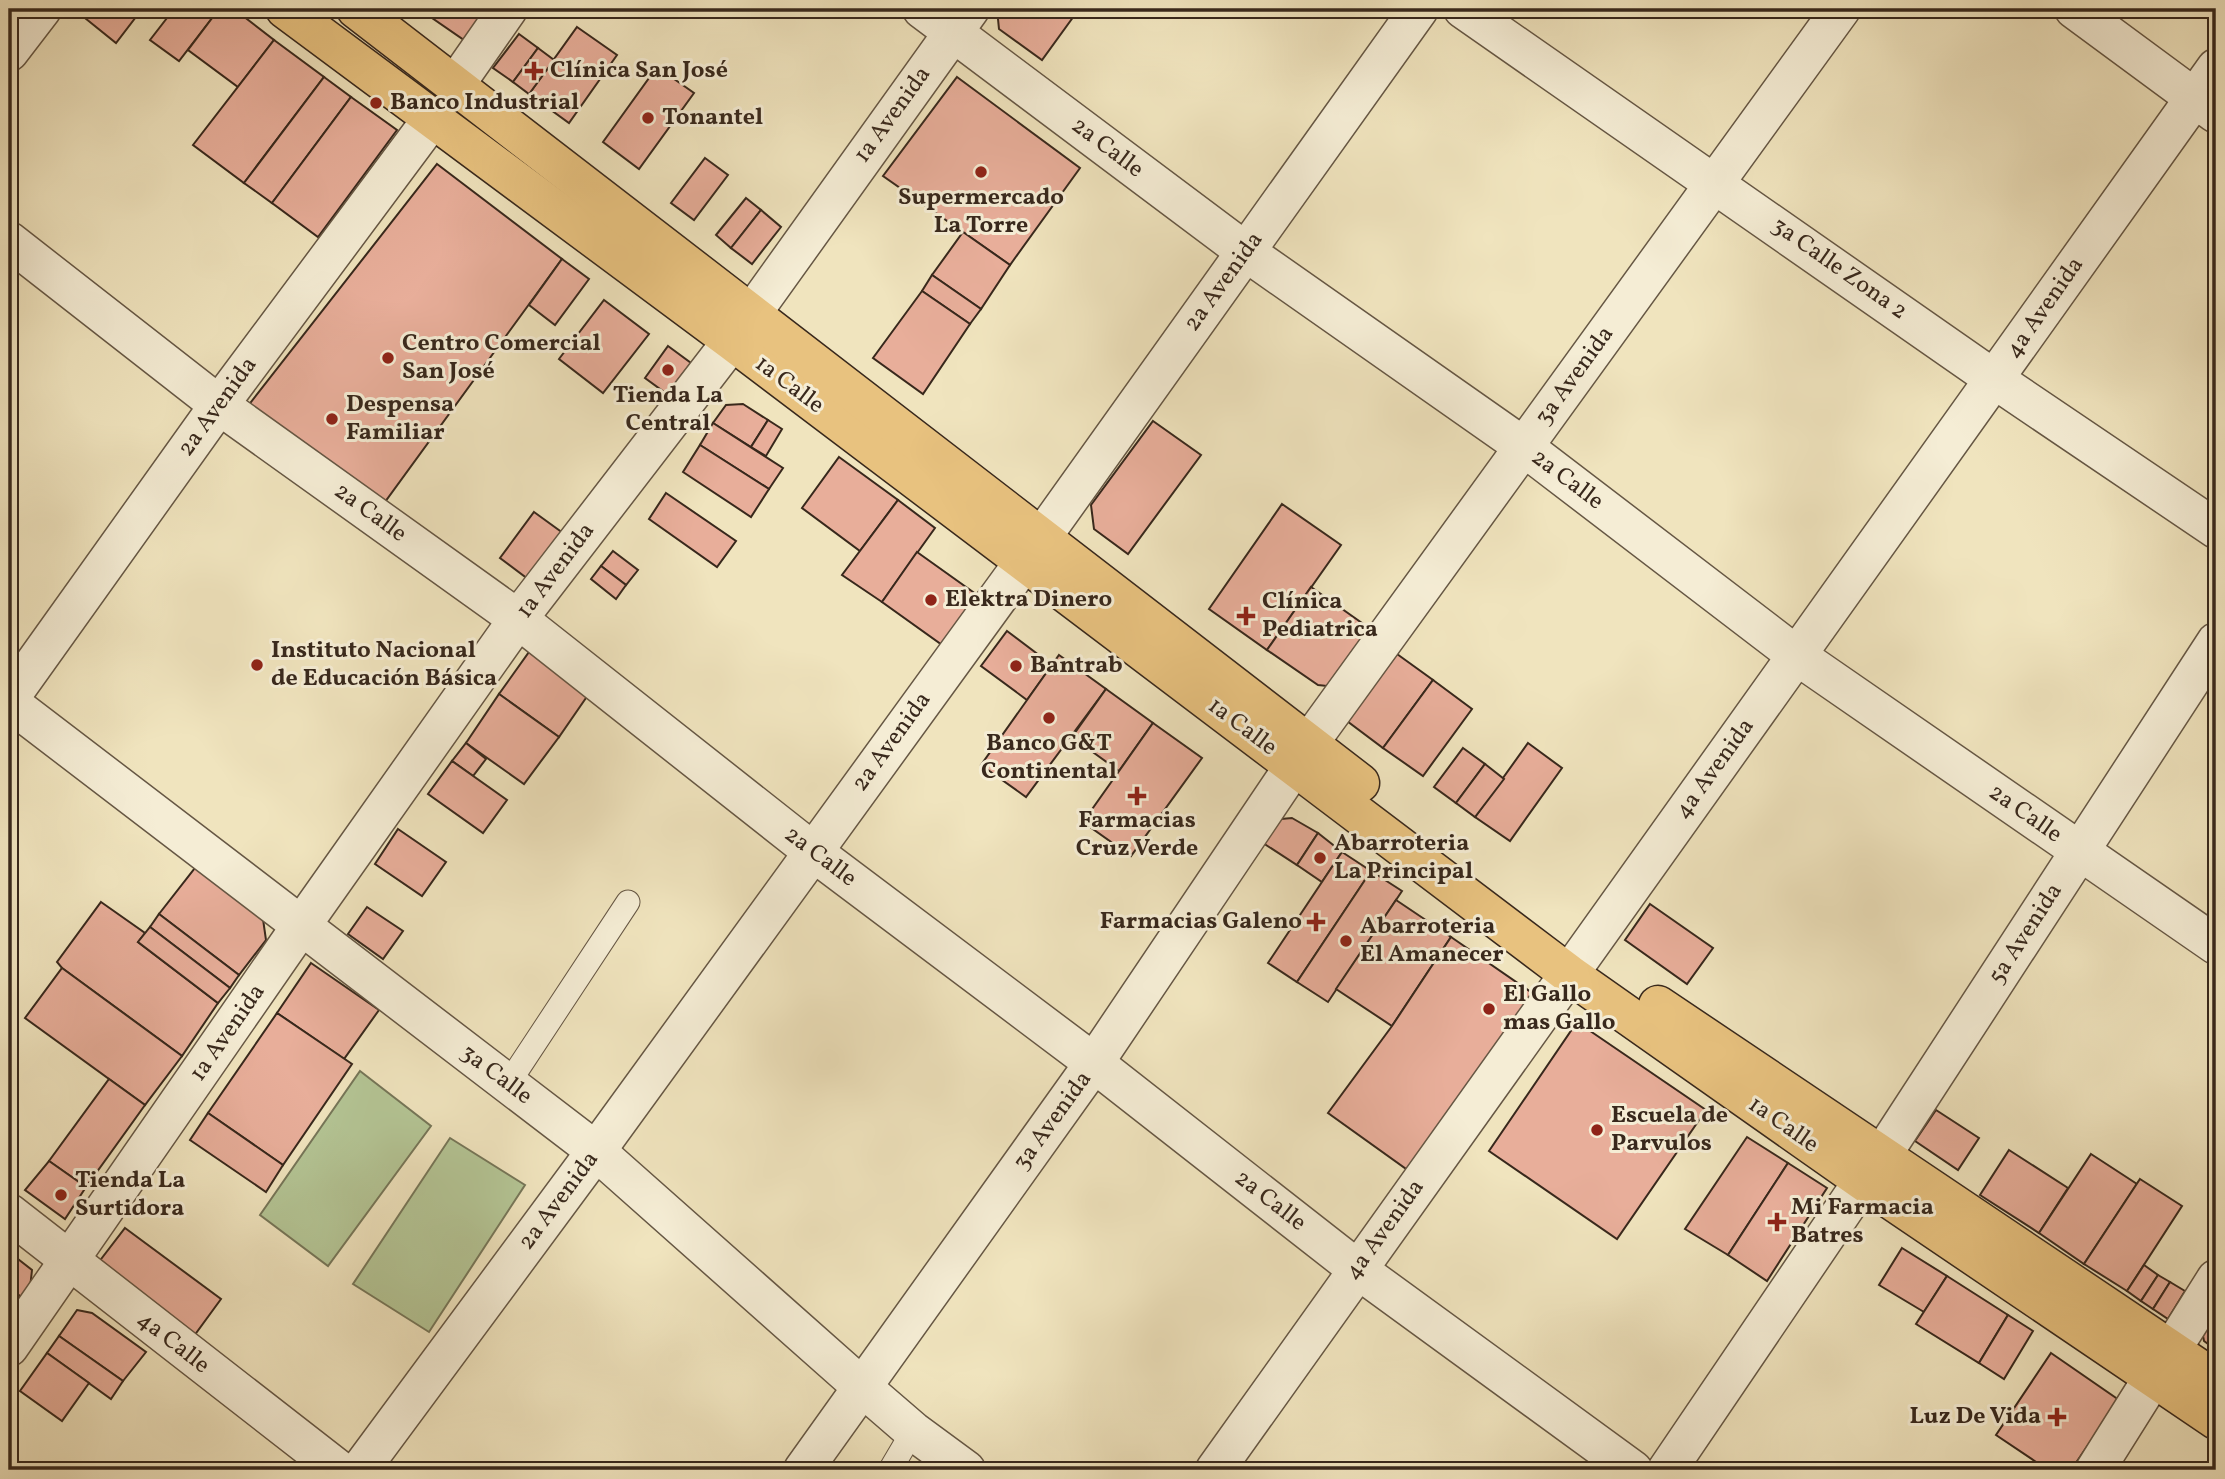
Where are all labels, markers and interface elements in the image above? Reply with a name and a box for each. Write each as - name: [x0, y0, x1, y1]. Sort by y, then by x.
- place label: Clínica San José: [550, 54, 728, 88]
- street label: 1a Avenida: [846, 60, 940, 170]
- marker: Clínica San José: [524, 61, 544, 81]
- place label: Banco Industrial: [390, 86, 579, 120]
- marker: Banco Industrial: [368, 95, 384, 111]
- place label: Tonantel: [662, 101, 763, 135]
- street label: 2a Calle: [1064, 109, 1150, 187]
- marker: Tonantel: [640, 110, 656, 126]
- marker: Supermercado La Torre: [973, 164, 989, 180]
- place label: Supermercado La Torre: [898, 181, 1064, 243]
- street label: 3a Calle Zona 2: [1764, 209, 1914, 329]
- street label: 2a Avenida: [1176, 225, 1272, 339]
- street label: 4a Avenida: [1997, 250, 2093, 366]
- street label: 3a Avenida: [1527, 319, 1623, 433]
- place label: Centro Comercial San José: [402, 327, 601, 389]
- street label: 1a Calle: [747, 348, 831, 422]
- street label: 2a Avenida: [170, 350, 266, 464]
- marker: Centro Comercial San José: [380, 350, 396, 366]
- marker: Tienda La Central: [660, 362, 676, 378]
- place label: Tienda La Central: [613, 379, 723, 441]
- place label: Despensa Familiar: [346, 388, 454, 450]
- marker: Despensa Familiar: [324, 411, 340, 427]
- street label: 2a Calle: [1524, 441, 1610, 519]
- street label: 2a Calle: [326, 475, 414, 551]
- street label: 1a Avenida: [509, 516, 603, 626]
- place label: Elektra Dinero: [945, 583, 1112, 617]
- place label: Clínica Pediatrica: [1262, 585, 1378, 647]
- marker: Elektra Dinero: [923, 592, 939, 608]
- marker: Clínica Pediatrica: [1236, 606, 1256, 626]
- place label: Instituto Nacional de Educación Básica: [271, 634, 497, 696]
- place label: Bantrab: [1030, 649, 1123, 683]
- marker: Instituto Nacional de Educación Básica: [249, 657, 265, 673]
- marker: Bantrab: [1008, 658, 1024, 674]
- street label: 2a Avenida: [844, 685, 940, 799]
- street label: 1a Calle: [1200, 690, 1284, 764]
- marker: Banco G&T Continental: [1041, 710, 1057, 726]
- street label: 4a Avenida: [1667, 712, 1763, 826]
- place label: Banco G&T Continental: [981, 727, 1117, 789]
- street label: 2a Calle: [1981, 776, 2069, 852]
- marker: Farmacias Cruz Verde: [1129, 788, 1145, 804]
- place label: Farmacias Cruz Verde: [1076, 804, 1198, 866]
- street label: 2a Calle: [777, 818, 863, 896]
- place label: Abarroteria La Principal: [1334, 827, 1473, 889]
- marker: Abarroteria La Principal: [1312, 850, 1328, 866]
- street label: 5a Avenida: [1981, 877, 2071, 991]
- place label: Farmacias Galeno: [1100, 905, 1302, 939]
- place label: Abarroteria El Amanecer: [1360, 910, 1504, 972]
- marker: Farmacias Galeno: [1308, 914, 1324, 930]
- marker: Abarroteria El Amanecer: [1338, 933, 1354, 949]
- street label: 1a Avenida: [182, 977, 274, 1089]
- place label: El Gallo mas Gallo: [1503, 978, 1616, 1040]
- marker: El Gallo mas Gallo: [1481, 1001, 1497, 1017]
- street label: 3a Calle: [453, 1037, 539, 1113]
- street label: 3a Avenida: [1005, 1064, 1101, 1178]
- street label: 1a Calle: [1741, 1088, 1825, 1162]
- place label: Escuela de Parvulos: [1611, 1099, 1728, 1161]
- marker: Escuela de Parvulos: [1589, 1122, 1605, 1138]
- street label: 2a Avenida: [511, 1144, 607, 1258]
- street label: 2a Calle: [1227, 1162, 1313, 1240]
- place label: Tienda La Surtidora: [75, 1164, 185, 1226]
- street label: 4a Avenida: [1337, 1173, 1433, 1287]
- marker: Tienda La Surtidora: [53, 1187, 69, 1203]
- place label: Mi Farmacia Batres: [1791, 1191, 1934, 1253]
- marker: Mi Farmacia Batres: [1769, 1214, 1785, 1230]
- street label: 4a Calle: [129, 1304, 217, 1382]
- place label: Luz De Vida: [1909, 1400, 2041, 1434]
- marker: Luz De Vida: [2047, 1407, 2067, 1427]

